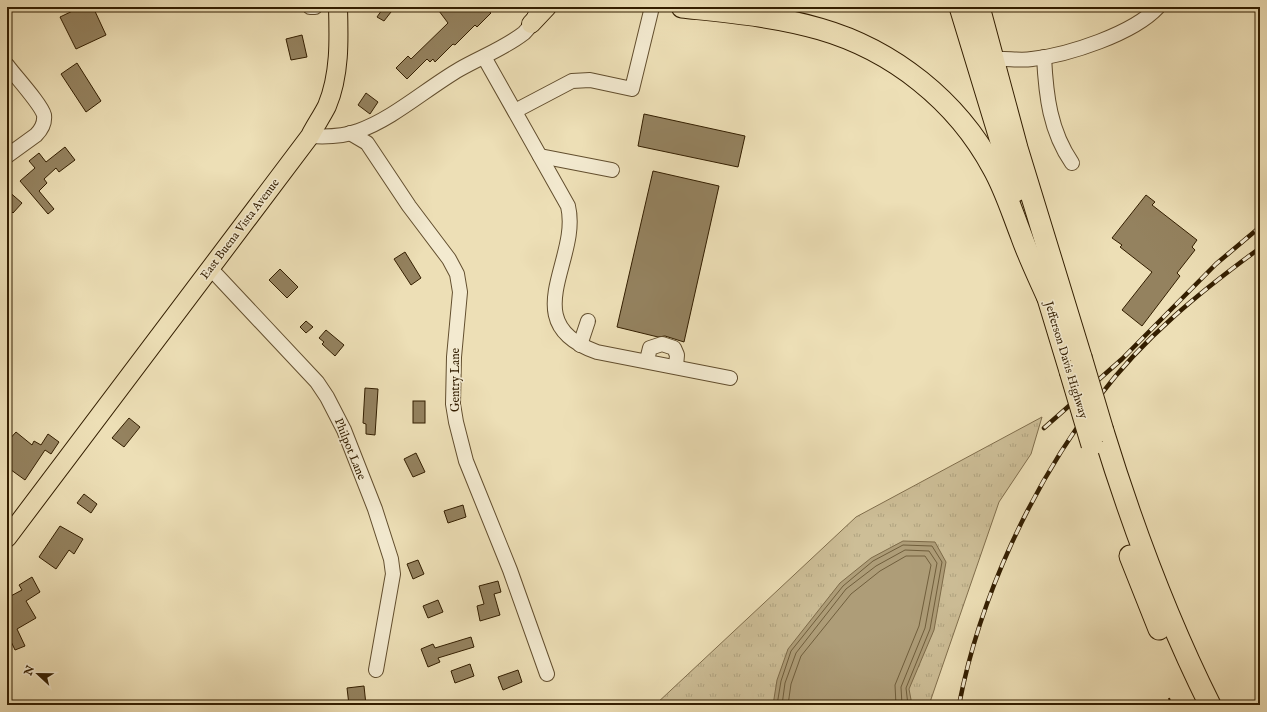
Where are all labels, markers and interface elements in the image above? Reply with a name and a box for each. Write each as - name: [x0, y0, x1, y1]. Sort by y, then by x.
- street label: East Buena Vista Avenue: [197, 175, 283, 282]
- street label: Jefferson Davis Highway: [1039, 298, 1091, 421]
- street label: Gentry Lane: [448, 347, 463, 412]
- street label: Philpot Lane: [330, 416, 369, 483]
- north arrow: [18, 654, 58, 694]
- text: N: [21, 663, 38, 679]

